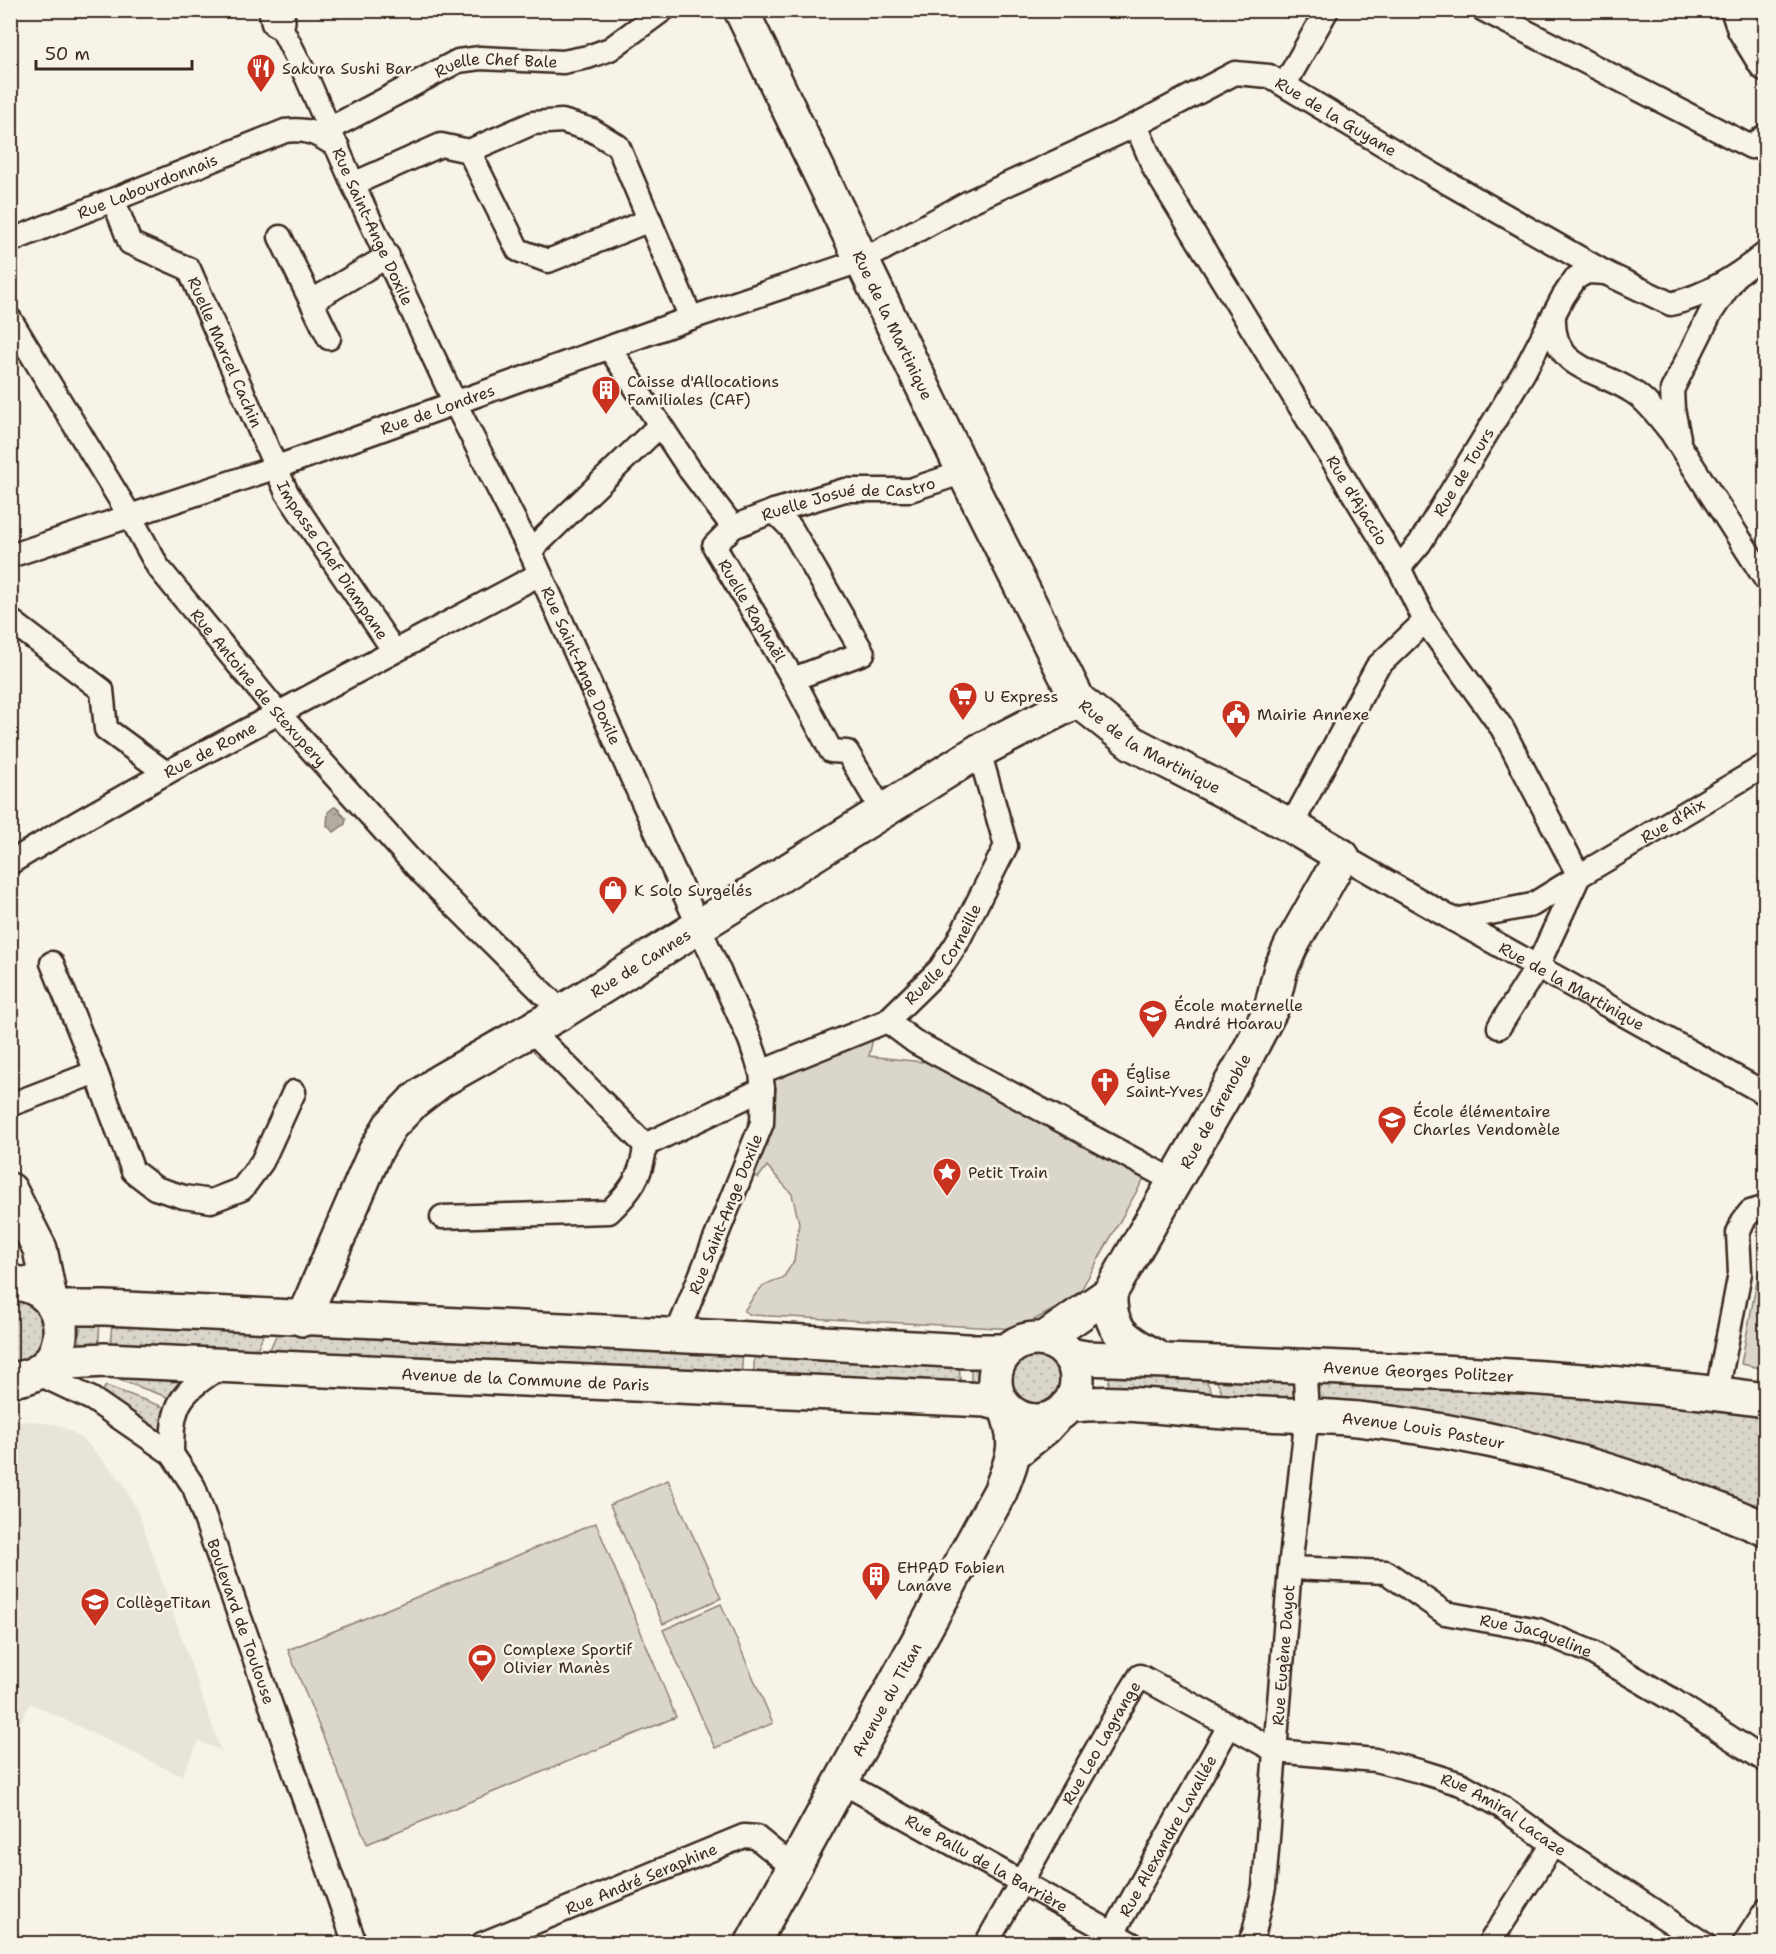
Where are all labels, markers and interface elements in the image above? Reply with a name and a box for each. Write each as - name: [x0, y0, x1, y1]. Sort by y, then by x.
- scale bar: [36, 33, 192, 71]
- text: 50 m: [45, 42, 90, 66]
- street label: Ruelle Chef Bale: [431, 48, 558, 83]
- restaurant icon: Sakura Sushi Bar: [245, 52, 277, 94]
- place label: Sakura Sushi Bar: [282, 58, 412, 79]
- street label: Rue de la Guyane: [1271, 72, 1401, 161]
- street label: Rue Saint-Ange Doxile: [327, 144, 418, 309]
- street label: Rue Labourdonnais: [74, 149, 221, 224]
- street label: Rue de la Martinique: [848, 247, 938, 404]
- street label: Ruelle Marcel Cachin: [183, 273, 267, 431]
- place label: Caisse d'Allocations Familiales (CAF): [627, 371, 779, 410]
- building icon: Caisse d'Allocations Familiales (CAF): [590, 374, 622, 416]
- street label: Rue de Londres: [378, 379, 498, 440]
- street label: Rue de Tours: [1429, 424, 1499, 520]
- street label: Rue d'Ajaccio: [1321, 452, 1392, 549]
- street label: Ruelle Josué de Castro: [758, 472, 938, 526]
- street label: Impasse Chef Diampane: [272, 478, 393, 644]
- street label: Ruelle Raphaël: [713, 555, 790, 666]
- street label: Rue Saint-Ange Doxile: [536, 583, 626, 748]
- street label: Rue Antoine de Stexupery: [186, 604, 331, 771]
- supermarket icon: U Express: [947, 680, 979, 722]
- place label: U Express: [984, 686, 1058, 707]
- street label: Rue de la Martinique: [1074, 695, 1224, 798]
- public building icon: Mairie Annexe: [1220, 698, 1252, 740]
- place label: Mairie Annexe: [1257, 704, 1370, 725]
- street label: Rue de Rome: [160, 717, 260, 783]
- street label: Rue d'Aix: [1637, 794, 1709, 848]
- shop icon: K Solo Surgelés: [597, 874, 629, 916]
- place label: K Solo Surgelés: [634, 880, 752, 901]
- street label: Ruelle Corneille: [900, 900, 986, 1009]
- street label: Rue de Cannes: [586, 924, 695, 1003]
- street label: Rue de la Martinique: [1495, 937, 1648, 1035]
- place label: École maternelle André Hoarau: [1174, 995, 1303, 1034]
- school or university icon: École maternelle André Hoarau: [1137, 998, 1169, 1040]
- street label: Rue de Grenoble: [1175, 1050, 1256, 1173]
- place label: Église Saint-Yves: [1126, 1063, 1204, 1102]
- church icon: Église Saint-Yves: [1089, 1066, 1121, 1108]
- place label: École élémentaire Charles Vendomèle: [1413, 1101, 1560, 1140]
- school or university icon: École élémentaire Charles Vendomèle: [1376, 1104, 1408, 1146]
- street label: Rue Saint-Ange Doxile: [684, 1131, 767, 1297]
- place icon: Petit Train: [931, 1156, 963, 1198]
- place label: Petit Train: [968, 1162, 1048, 1183]
- street label: Avenue Georges Politzer: [1323, 1357, 1515, 1387]
- street label: Avenue de la Commune de Paris: [401, 1363, 650, 1396]
- street label: Avenue Louis Pasteur: [1341, 1408, 1507, 1454]
- street label: Boulevard de Toulouse: [202, 1536, 280, 1707]
- place label: EHPAD Fabien Lanave: [897, 1557, 1005, 1596]
- building icon: EHPAD Fabien Lanave: [860, 1560, 892, 1602]
- street label: Rue Eugène Dayot: [1267, 1584, 1300, 1726]
- school or university icon: CollègeTitan: [79, 1586, 111, 1628]
- place label: CollègeTitan: [116, 1592, 211, 1613]
- street label: Rue Jacqueline: [1478, 1610, 1595, 1662]
- place label: Complexe Sportif Olivier Manès: [503, 1639, 633, 1678]
- street label: Avenue du Titan: [847, 1639, 926, 1760]
- sports icon: Complexe Sportif Olivier Manès: [466, 1642, 498, 1684]
- street label: Rue Leo Lagrange: [1057, 1677, 1146, 1808]
- street label: Rue Alexandre Lavallée: [1114, 1751, 1222, 1921]
- street label: Rue Amiral Lacaze: [1438, 1768, 1570, 1861]
- street label: Rue Pallu de la Barrière: [901, 1809, 1072, 1917]
- street label: Rue André Seraphine: [562, 1838, 720, 1920]

